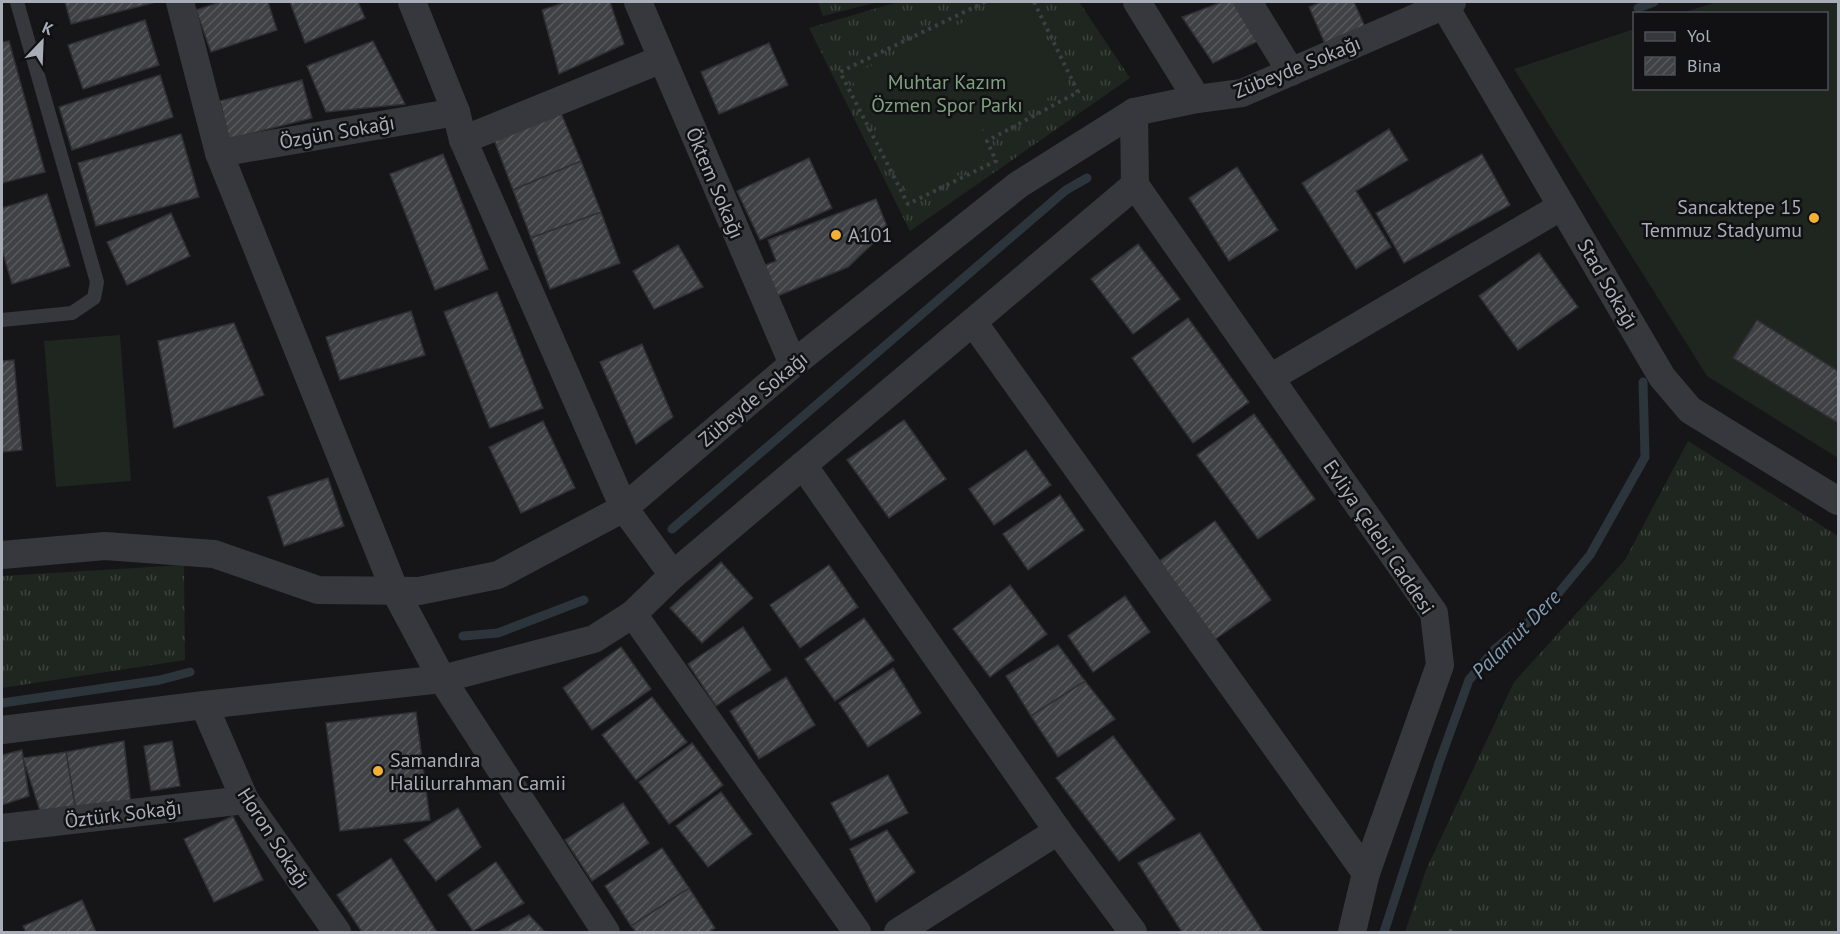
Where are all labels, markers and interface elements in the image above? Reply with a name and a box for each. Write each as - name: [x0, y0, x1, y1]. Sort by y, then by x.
- north arrow: [12, 12, 72, 72]
- legend: [1633, 12, 1828, 90]
- text: K: [39, 17, 56, 39]
- text: Yol: [1687, 24, 1711, 47]
- street label: Zübeyde Sokağı: [1230, 30, 1364, 104]
- text: Bina: [1687, 54, 1721, 77]
- park label: Muhtar Kazım Özmen Spor Parkı: [871, 69, 1023, 118]
- street label: Özgün Sokağı: [277, 109, 397, 155]
- street label: Öktem Sokağı: [680, 123, 750, 243]
- place label: Sancaktepe 15 Temmuz Stadyumu: [1641, 194, 1802, 243]
- marker: Sancaktepe 15 Temmuz Stadyumu: [1807, 211, 1821, 225]
- place label: A101: [848, 222, 892, 248]
- marker: A101: [829, 228, 843, 242]
- street label: Stad Sokağı: [1572, 234, 1644, 334]
- street label: Zübeyde Sokağı: [693, 346, 813, 452]
- street label: Evliya Çelebi Caddesi: [1318, 455, 1440, 619]
- water label: Palamut Dere: [1466, 583, 1567, 684]
- place label: Samandıra Halilurrahman Camii: [390, 747, 566, 796]
- marker: Samandıra Halilurrahman Camii: [371, 764, 385, 778]
- street label: Horon Sokağı: [232, 783, 316, 893]
- street label: Öztürk Sokağı: [63, 794, 183, 834]

